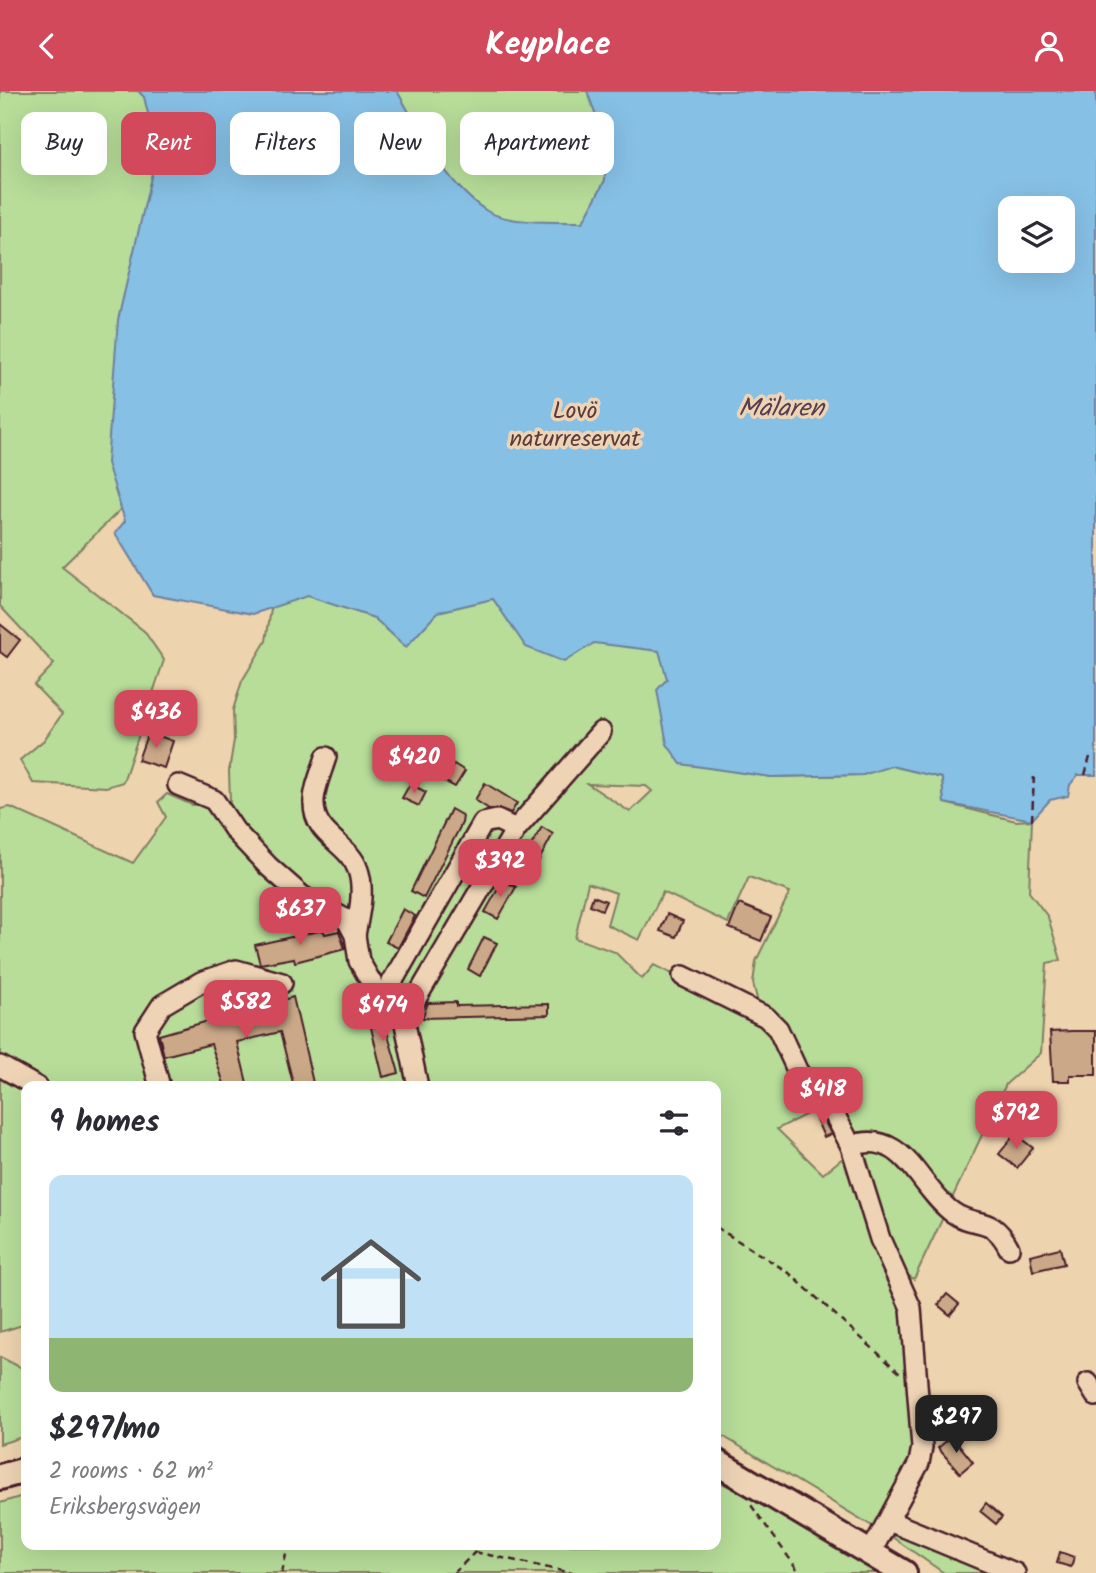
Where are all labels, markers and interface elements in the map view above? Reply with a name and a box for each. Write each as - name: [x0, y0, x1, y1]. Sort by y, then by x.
- text: Keyplace: [486, 20, 610, 71]
- icon: back: [28, 27, 66, 65]
- icon: person: [1030, 27, 1068, 65]
- chip: Buy: [21, 112, 107, 175]
- chip: Rent: [121, 112, 216, 175]
- chip: Filters: [230, 112, 340, 175]
- chip: New: [354, 112, 446, 175]
- chip: Apartment: [460, 112, 614, 175]
- map controls: [998, 196, 1075, 273]
- button: layers: [998, 196, 1075, 273]
- water label: Mälaren: [738, 388, 826, 430]
- park label: Lovö naturreservat: [509, 392, 641, 459]
- pin: $436: [115, 691, 197, 750]
- text: $436: [130, 695, 182, 731]
- pin: $420: [373, 735, 455, 795]
- text: $420: [388, 740, 440, 776]
- pin: $392: [459, 839, 541, 899]
- text: $392: [474, 844, 526, 880]
- pin: $637: [259, 887, 341, 947]
- text: $637: [275, 892, 325, 928]
- pin: $582: [205, 981, 287, 1040]
- pin: $474: [342, 983, 424, 1043]
- text: $582: [220, 985, 272, 1021]
- text: $474: [358, 988, 408, 1024]
- pin: $418: [782, 1067, 864, 1127]
- text: $418: [800, 1072, 846, 1108]
- pin: $792: [975, 1091, 1057, 1151]
- text: $792: [991, 1096, 1041, 1132]
- text: 9 homes: [49, 1099, 160, 1147]
- icon: filters: [655, 1104, 693, 1142]
- icon: home: [308, 1221, 434, 1347]
- pin: $297: [915, 1395, 997, 1455]
- text: $297: [931, 1400, 981, 1436]
- text: $297/mo: [49, 1406, 160, 1454]
- text: 2 rooms · 62 m²: [49, 1454, 213, 1490]
- text: Eriksbergsvägen: [49, 1490, 201, 1526]

